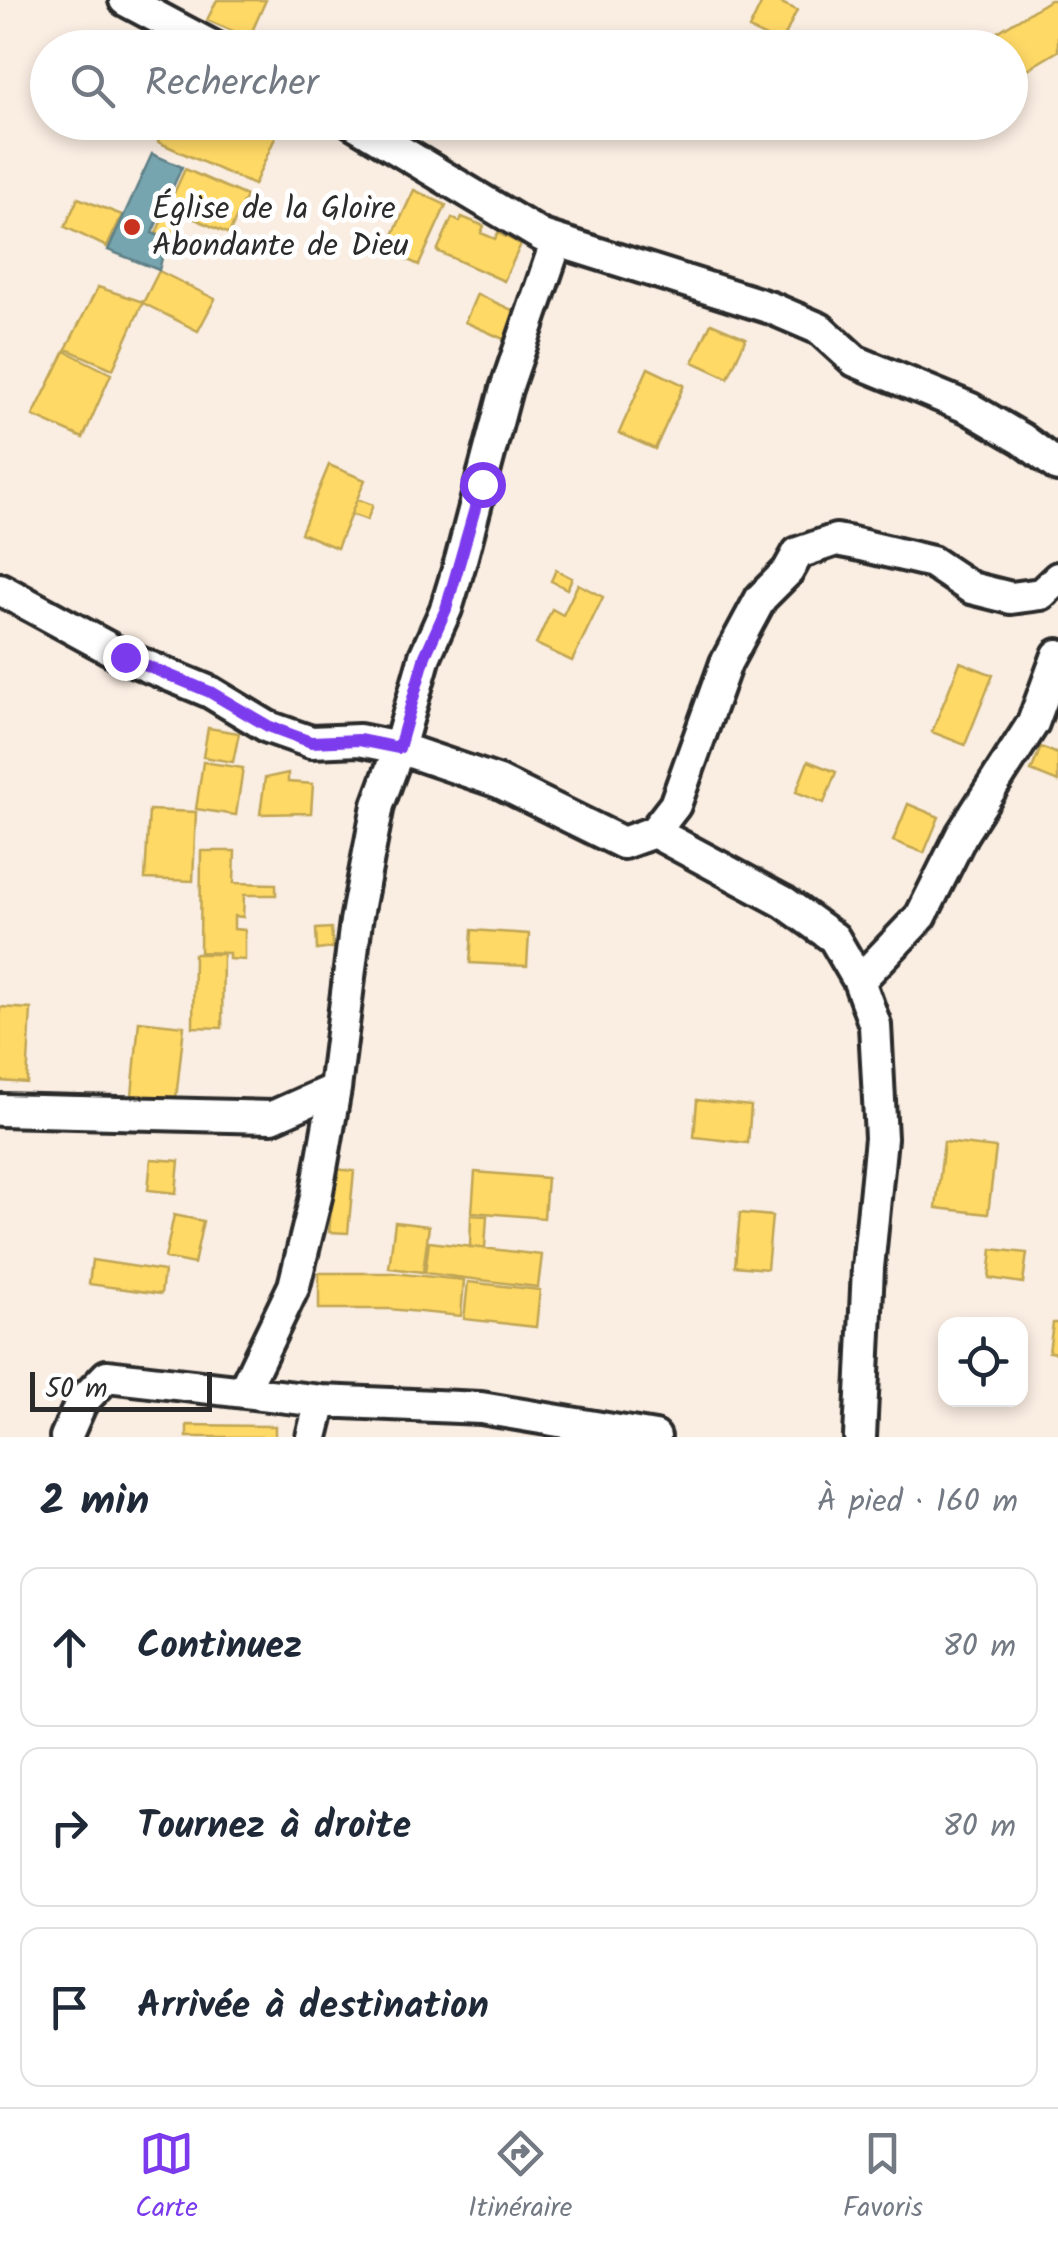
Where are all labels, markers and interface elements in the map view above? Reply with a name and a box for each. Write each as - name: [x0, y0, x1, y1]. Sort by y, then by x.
- search box: [30, 30, 1028, 140]
- text: Rechercher: [145, 55, 318, 115]
- icon: search: [65, 58, 120, 113]
- place label: Église de la Gloire Abondante de Dieu: [152, 184, 409, 272]
- marker: Église de la Gloire Abondante de Dieu: [121, 216, 143, 238]
- route start: [460, 462, 506, 508]
- route end: [103, 635, 149, 681]
- map controls: [938, 1317, 1028, 1407]
- button: locate: [938, 1317, 1028, 1407]
- scale bar: [30, 1367, 212, 1412]
- text: 50 m: [45, 1367, 108, 1412]
- text: 2 min: [40, 1469, 149, 1536]
- text: À pied · 160 m: [817, 1477, 1018, 1528]
- text: Continuez: [137, 1617, 302, 1677]
- icon: ahead: [42, 1620, 97, 1675]
- text: 80 m: [942, 1622, 1016, 1673]
- text: Tournez à droite: [137, 1797, 411, 1857]
- icon: right: [42, 1800, 97, 1855]
- text: 80 m: [942, 1802, 1016, 1853]
- text: Arrivée à destination: [137, 1977, 489, 2037]
- icon: arrive: [42, 1980, 97, 2035]
- tab: Carte: [135, 2126, 198, 2231]
- tab: Itinéraire: [468, 2126, 572, 2231]
- tab: Favoris: [843, 2126, 923, 2231]

